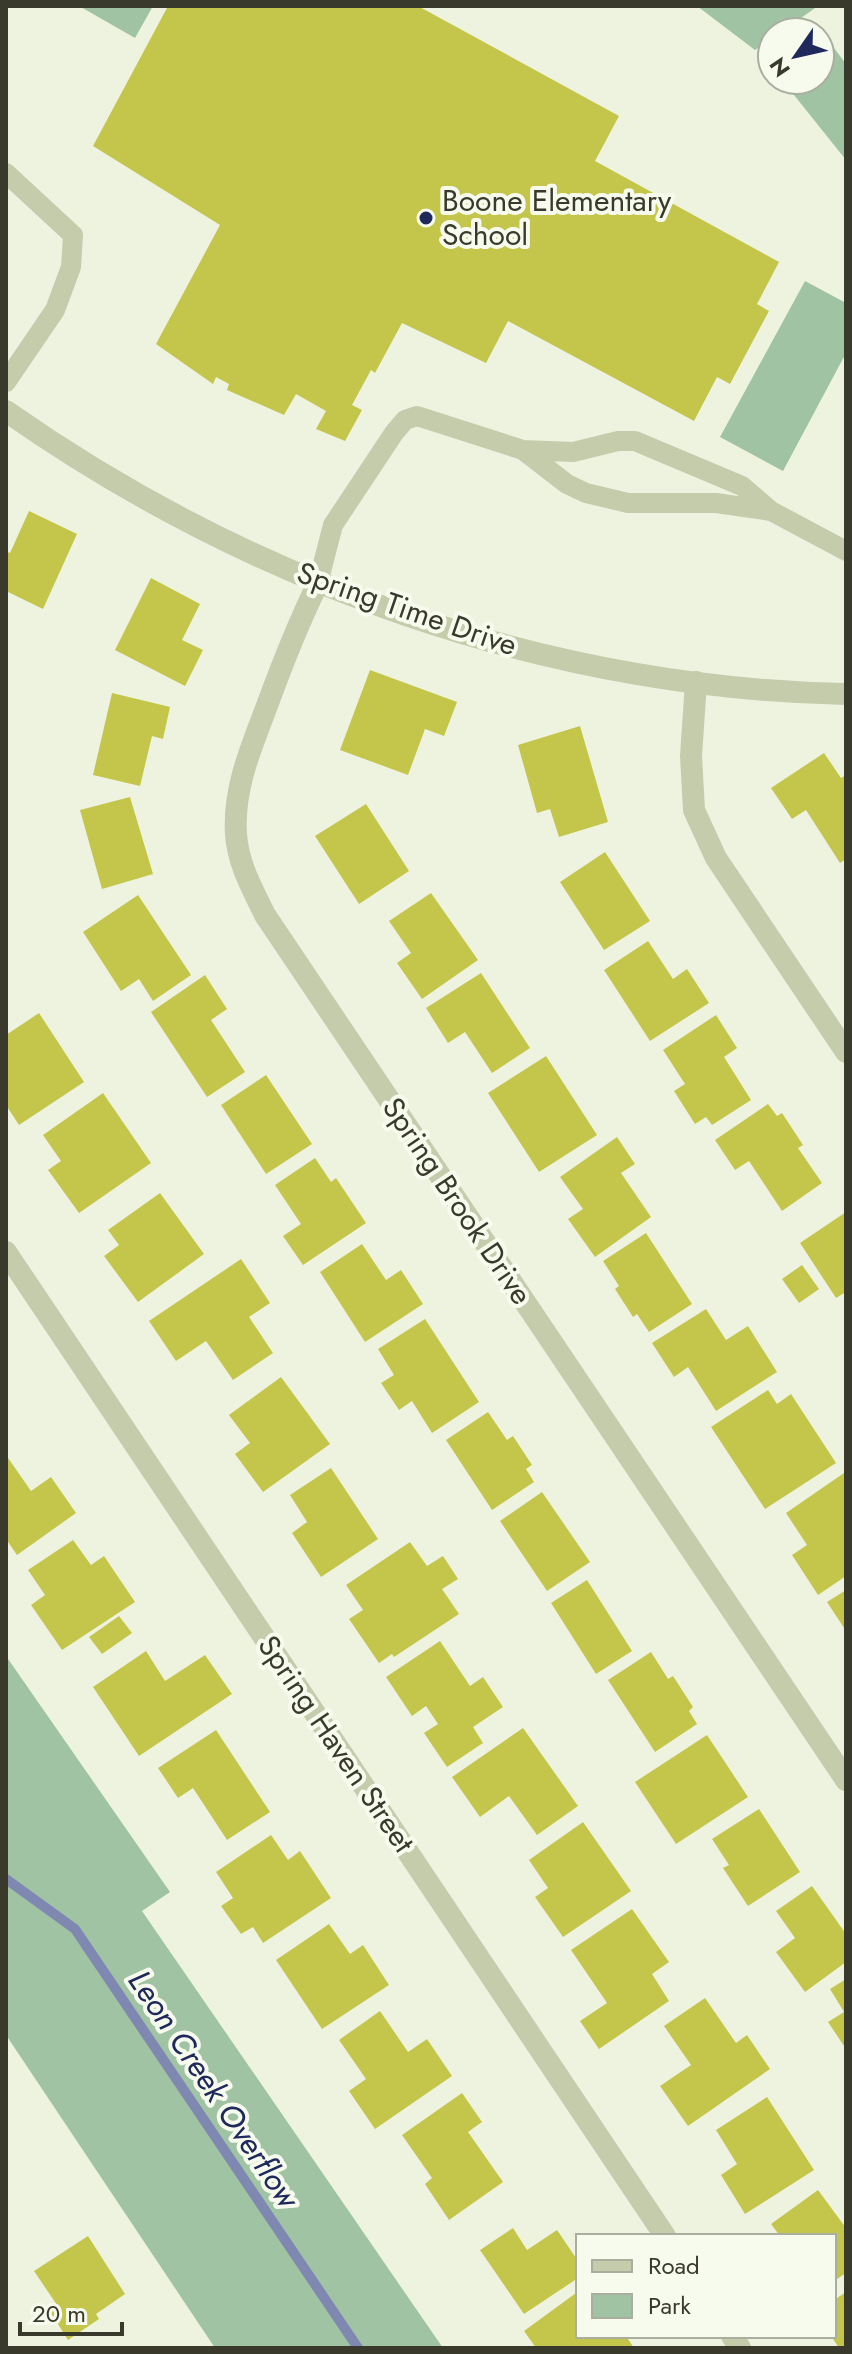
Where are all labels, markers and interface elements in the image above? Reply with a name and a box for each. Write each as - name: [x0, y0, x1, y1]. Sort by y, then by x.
- north arrow: [756, 16, 836, 96]
- text: N: [761, 51, 798, 83]
- place label: Boone Elementary School: [442, 179, 672, 256]
- marker: Boone Elementary School: [417, 209, 435, 227]
- street label: Spring Time Drive: [292, 551, 523, 666]
- street label: Spring Brook Drive: [372, 1089, 543, 1313]
- street label: Spring Haven Street: [248, 1627, 426, 1862]
- water label: Leon Creek Overflow: [117, 1961, 312, 2219]
- legend: [576, 2234, 836, 2338]
- text: Road: [648, 2248, 700, 2283]
- scale bar: [20, 2286, 122, 2336]
- text: Park: [648, 2288, 691, 2323]
- text: 20 m: [32, 2296, 86, 2331]

